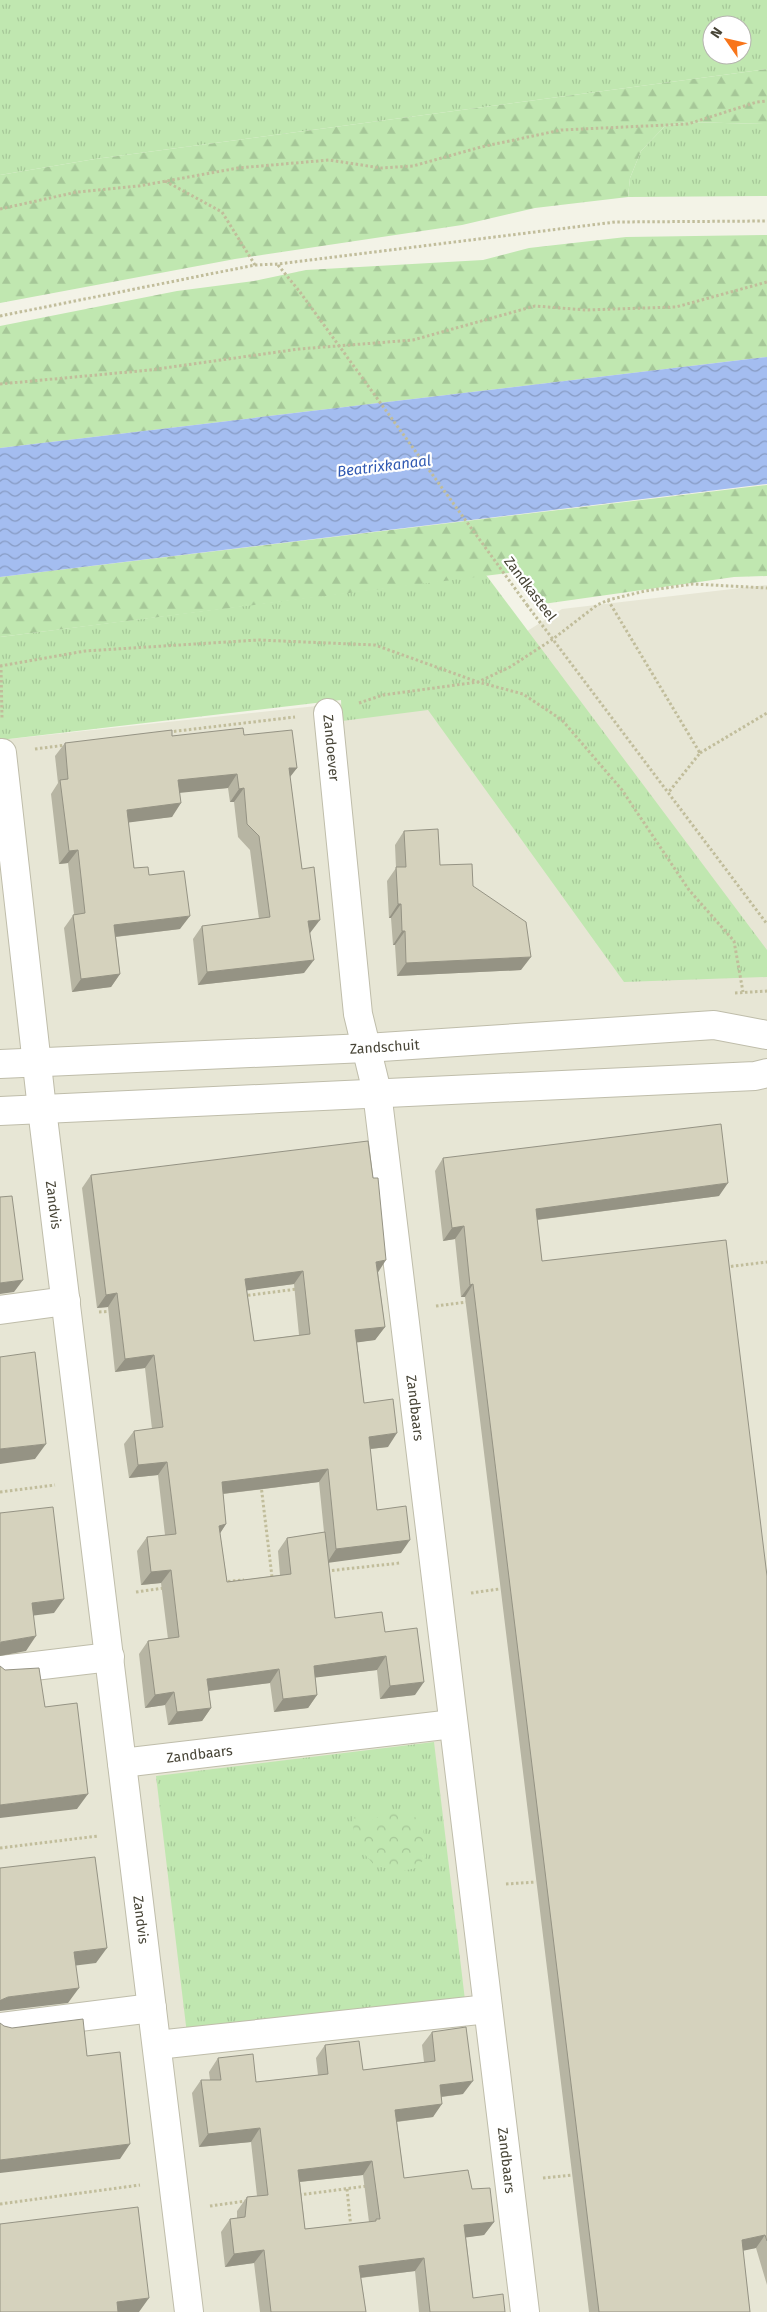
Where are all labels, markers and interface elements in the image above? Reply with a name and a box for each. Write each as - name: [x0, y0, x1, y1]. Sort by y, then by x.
- north arrow: [702, 15, 752, 65]
- text: N: [707, 24, 726, 42]
- water label: Beatrixkanaal: [336, 451, 432, 481]
- street label: Zandkasteel: [500, 553, 560, 625]
- street label: Zandoever: [320, 714, 343, 783]
- street label: Zandschuit: [349, 1036, 421, 1057]
- street label: Zandvis: [42, 1180, 65, 1231]
- street label: Zandbaars: [403, 1374, 428, 1442]
- street label: Zandbaars: [165, 1741, 234, 1766]
- street label: Zandvis: [130, 1895, 153, 1945]
- street label: Zandbaars: [494, 2126, 519, 2195]

